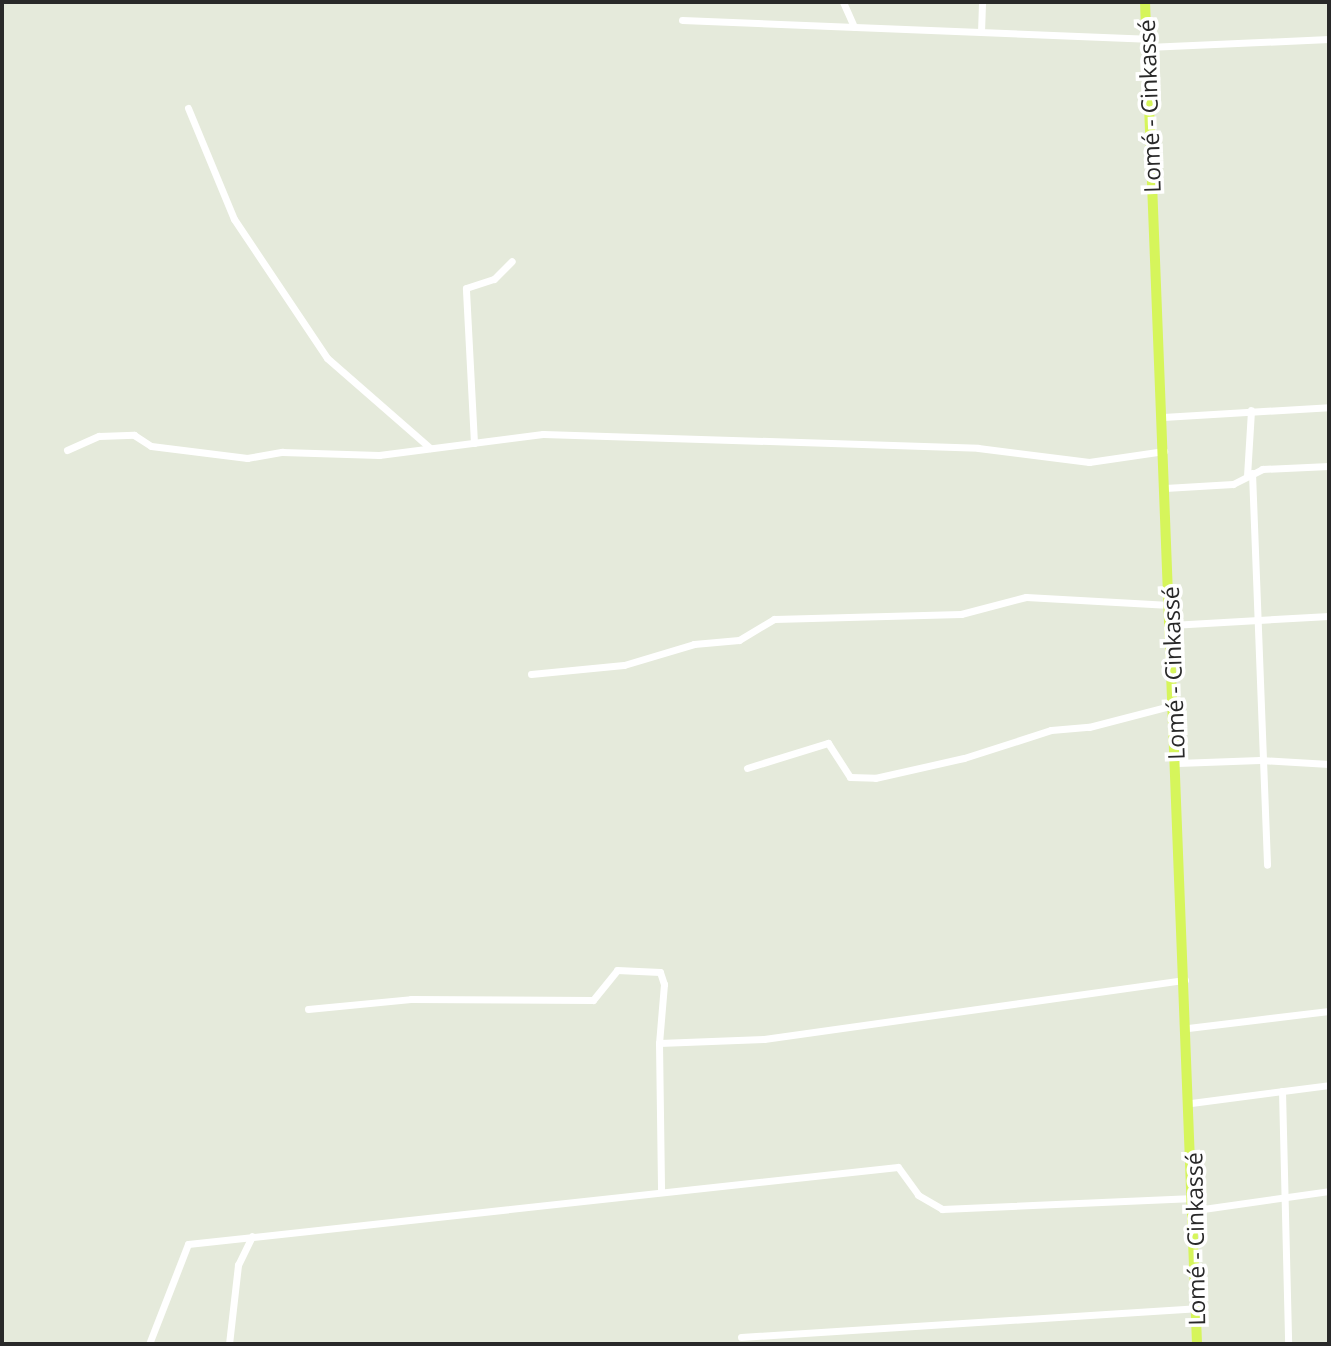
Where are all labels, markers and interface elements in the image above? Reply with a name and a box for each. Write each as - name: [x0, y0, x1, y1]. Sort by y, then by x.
- street label: Lomé - Cinkassé: [1132, 19, 1166, 193]
- street label: Lomé - Cinkassé: [1156, 586, 1190, 760]
- street label: Lomé - Cinkassé: [1180, 1152, 1210, 1326]

